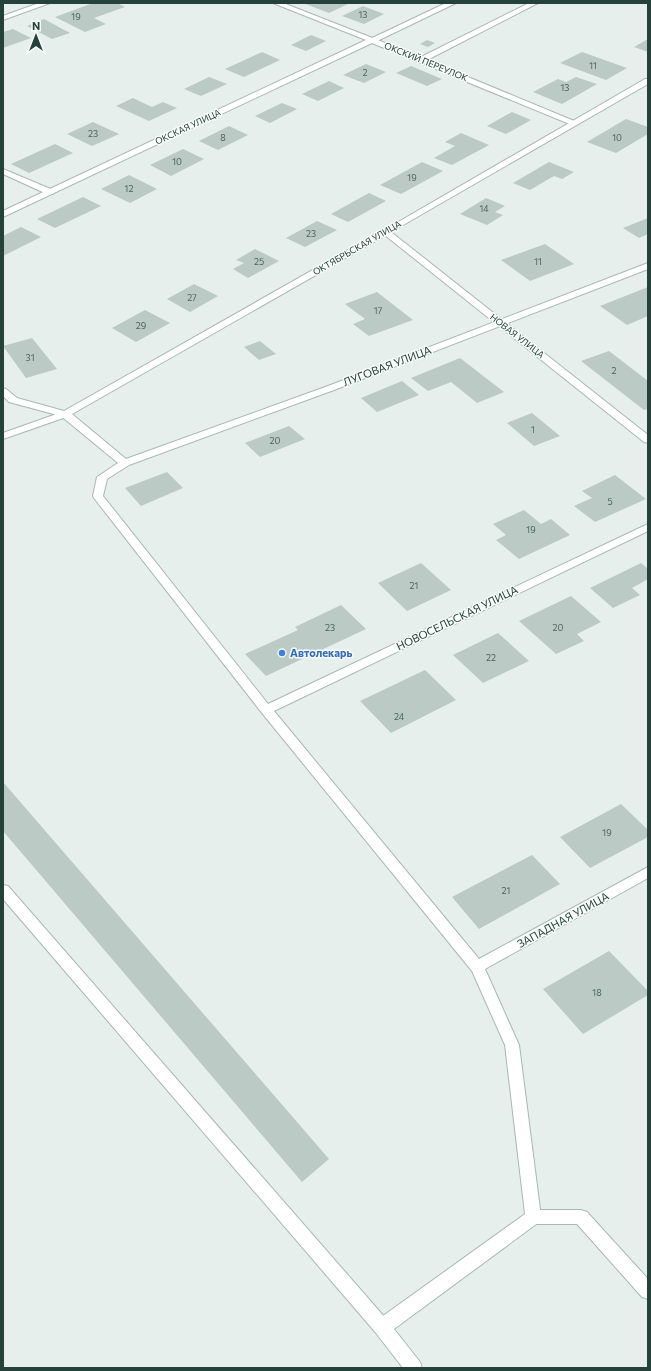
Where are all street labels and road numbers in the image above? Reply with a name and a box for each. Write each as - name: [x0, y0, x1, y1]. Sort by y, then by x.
- street label: ОКСКИЙ ПЕРЕУЛОК: [383, 39, 470, 83]
- street label: ОКСКАЯ УЛИЦА: [153, 107, 222, 147]
- street label: ОКТЯБРЬСКАЯ УЛИЦА: [311, 218, 403, 277]
- street label: НОВАЯ УЛИЦА: [488, 311, 547, 360]
- street label: ЛУГОВАЯ УЛИЦА: [341, 343, 433, 388]
- street label: НОВОСЕЛЬСКАЯ УЛИЦА: [394, 582, 520, 653]
- street label: ЗАПАДНАЯ УЛИЦА: [515, 889, 611, 950]

